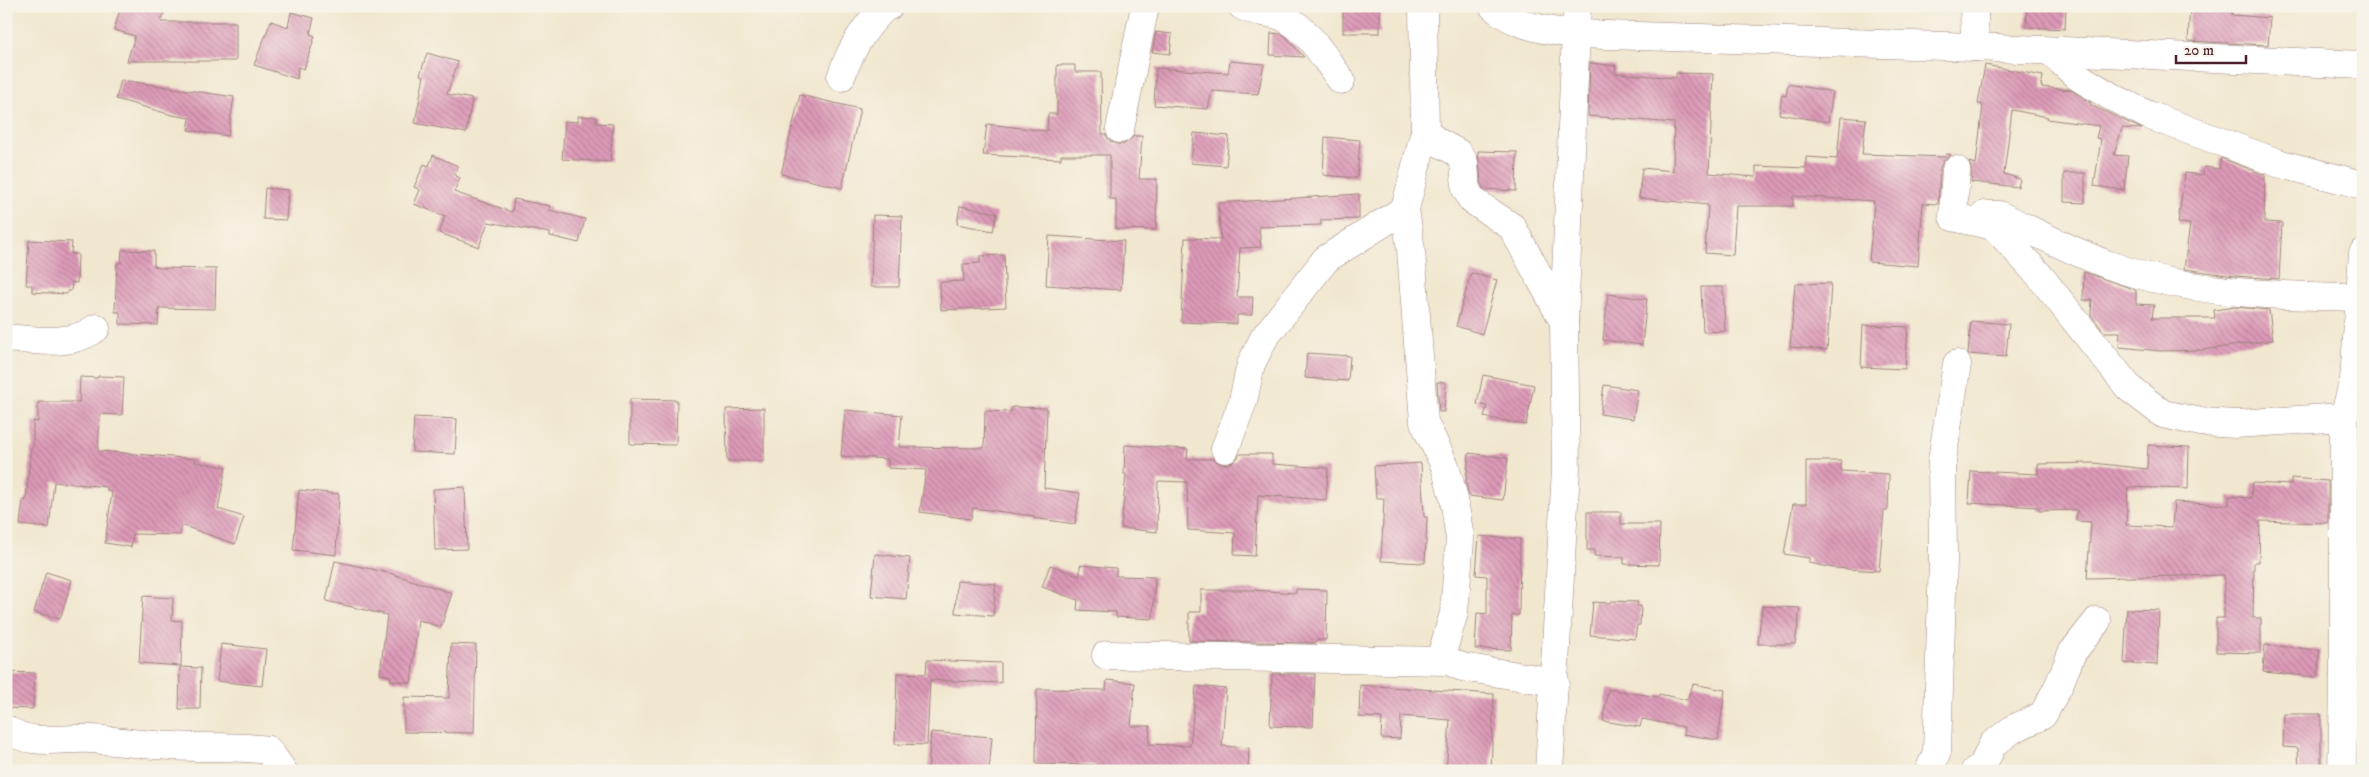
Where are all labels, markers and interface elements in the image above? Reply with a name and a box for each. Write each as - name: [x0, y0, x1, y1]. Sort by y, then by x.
- scale bar: [2176, 32, 2246, 64]
- text: 20 m: [2184, 41, 2214, 60]

